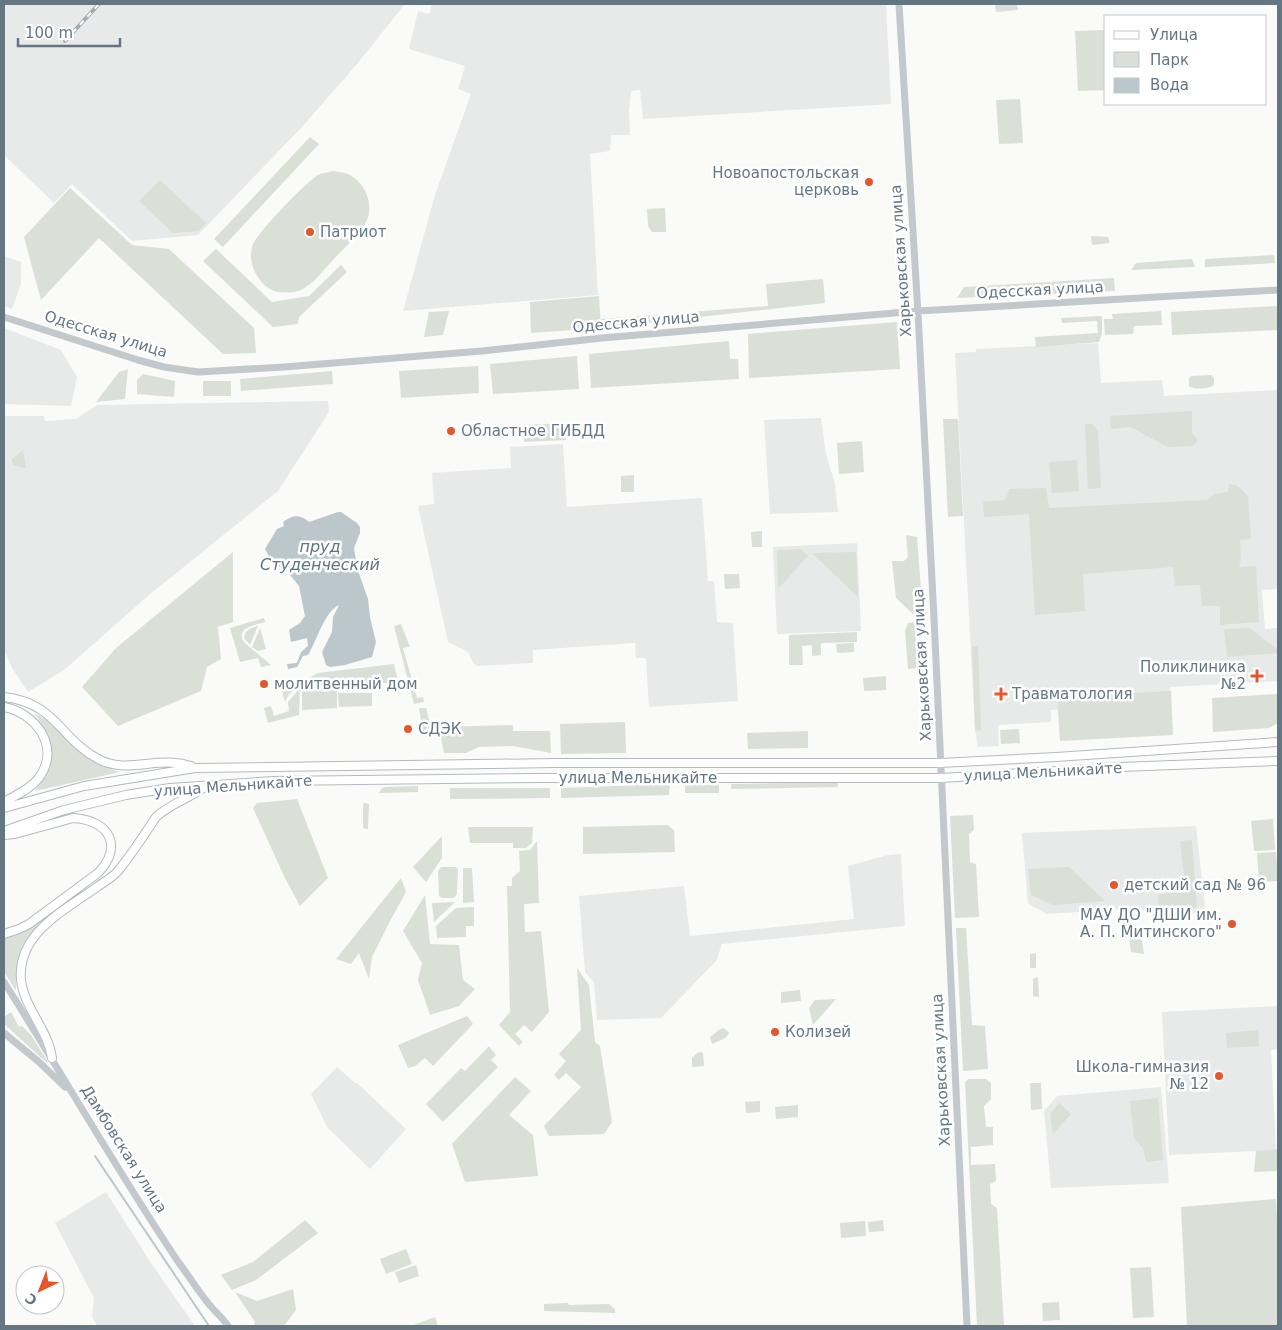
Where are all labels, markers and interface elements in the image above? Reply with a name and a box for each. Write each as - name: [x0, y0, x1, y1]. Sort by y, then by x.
- scale bar: [18, 15, 120, 47]
- legend: [1104, 15, 1267, 105]
- text: 100 m: [25, 24, 73, 42]
- text: Улица: [1150, 26, 1198, 44]
- text: Парк: [1150, 51, 1189, 69]
- text: Вода: [1150, 76, 1189, 94]
- place label: Новоапостольская церковь: [712, 164, 859, 199]
- marker: Новоапостольская церковь: [863, 176, 875, 188]
- street label: Харьковская улица: [887, 184, 915, 338]
- place label: Патриот: [320, 223, 387, 241]
- marker: Патриот: [304, 226, 316, 238]
- street label: Одесская улица: [976, 278, 1104, 302]
- street label: Одесская улица: [42, 307, 170, 361]
- street label: Одесская улица: [572, 307, 700, 337]
- place label: Областное ГИБДД: [461, 422, 605, 440]
- marker: Областное ГИБДД: [445, 425, 457, 437]
- water label: пруд Студенческий: [260, 537, 380, 574]
- street label: Харьковская улица: [909, 588, 935, 742]
- place label: Поликлиника №2: [1140, 658, 1246, 693]
- marker: Поликлиника №2: [1250, 669, 1264, 683]
- place label: молитвенный дом: [274, 675, 417, 693]
- marker: молитвенный дом: [258, 678, 270, 690]
- place label: Травматология: [1011, 685, 1133, 703]
- marker: Травматология: [994, 687, 1008, 701]
- place label: СДЭК: [418, 720, 462, 738]
- marker: СДЭК: [402, 723, 414, 735]
- street label: улица Мельникайте: [963, 759, 1123, 785]
- street label: улица Мельникайте: [559, 769, 717, 787]
- street label: улица Мельникайте: [153, 771, 313, 801]
- place label: детский сад № 96: [1124, 876, 1266, 894]
- marker: детский сад № 96: [1108, 879, 1120, 891]
- place label: МАУ ДО "ДШИ им. А. П. Митинского": [1080, 906, 1222, 941]
- marker: МАУ ДО "ДШИ им. А. П. Митинского": [1226, 918, 1238, 930]
- street label: Харьковская улица: [928, 993, 954, 1147]
- place label: Колизей: [785, 1023, 851, 1041]
- marker: Колизей: [769, 1026, 781, 1038]
- place label: Школа-гимназия № 12: [1076, 1058, 1209, 1093]
- marker: Школа-гимназия № 12: [1213, 1070, 1225, 1082]
- street label: Дамбовская улица: [77, 1082, 171, 1216]
- north arrow: [15, 1265, 65, 1315]
- text: С: [22, 1290, 40, 1309]

